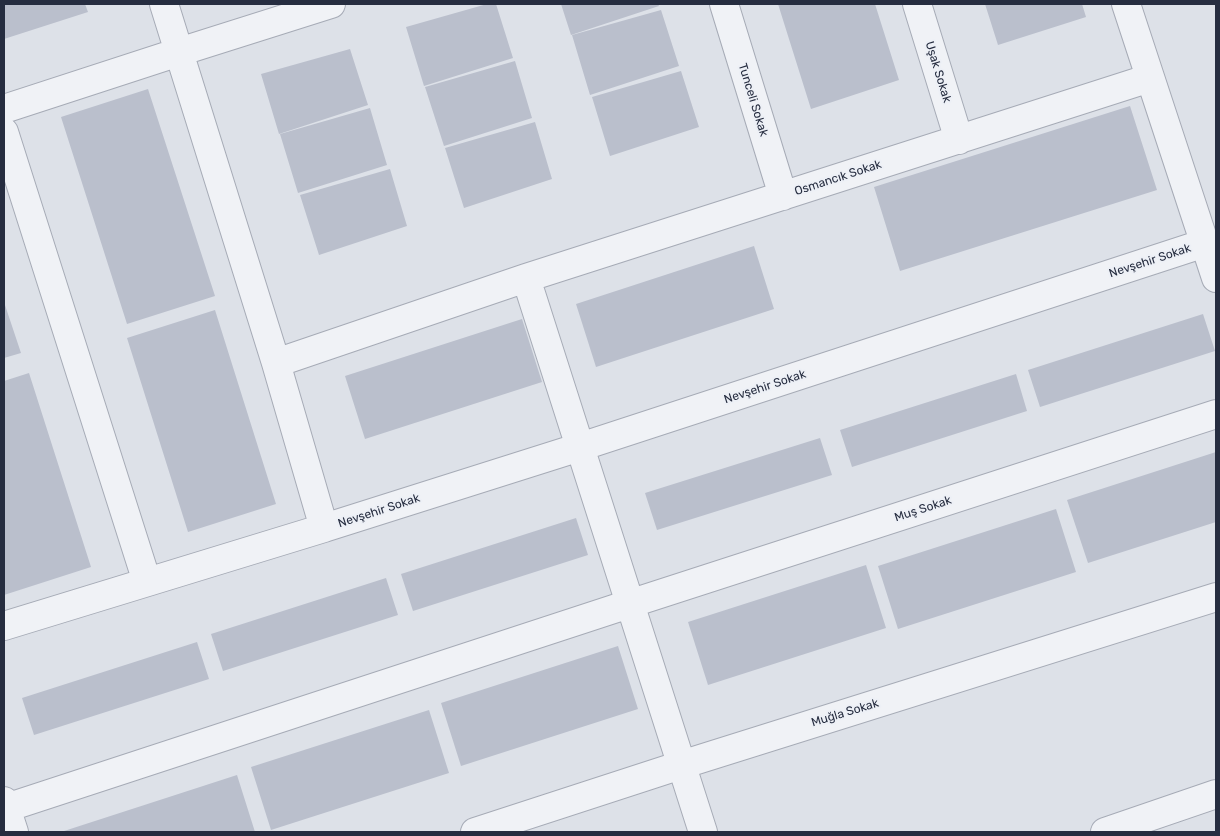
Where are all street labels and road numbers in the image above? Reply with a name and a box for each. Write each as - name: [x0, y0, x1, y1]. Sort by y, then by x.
- street label: Uşak Sokak: [922, 40, 954, 104]
- street label: Tunceli Sokak: [735, 62, 771, 138]
- street label: Osmancık Sokak: [793, 157, 883, 199]
- street label: Nevşehir Sokak: [1107, 241, 1193, 281]
- street label: Nevşehir Sokak: [722, 367, 808, 407]
- street label: Nevşehir Sokak: [336, 491, 422, 531]
- street label: Muş Sokak: [893, 493, 953, 525]
- street label: Muğla Sokak: [810, 696, 880, 730]

